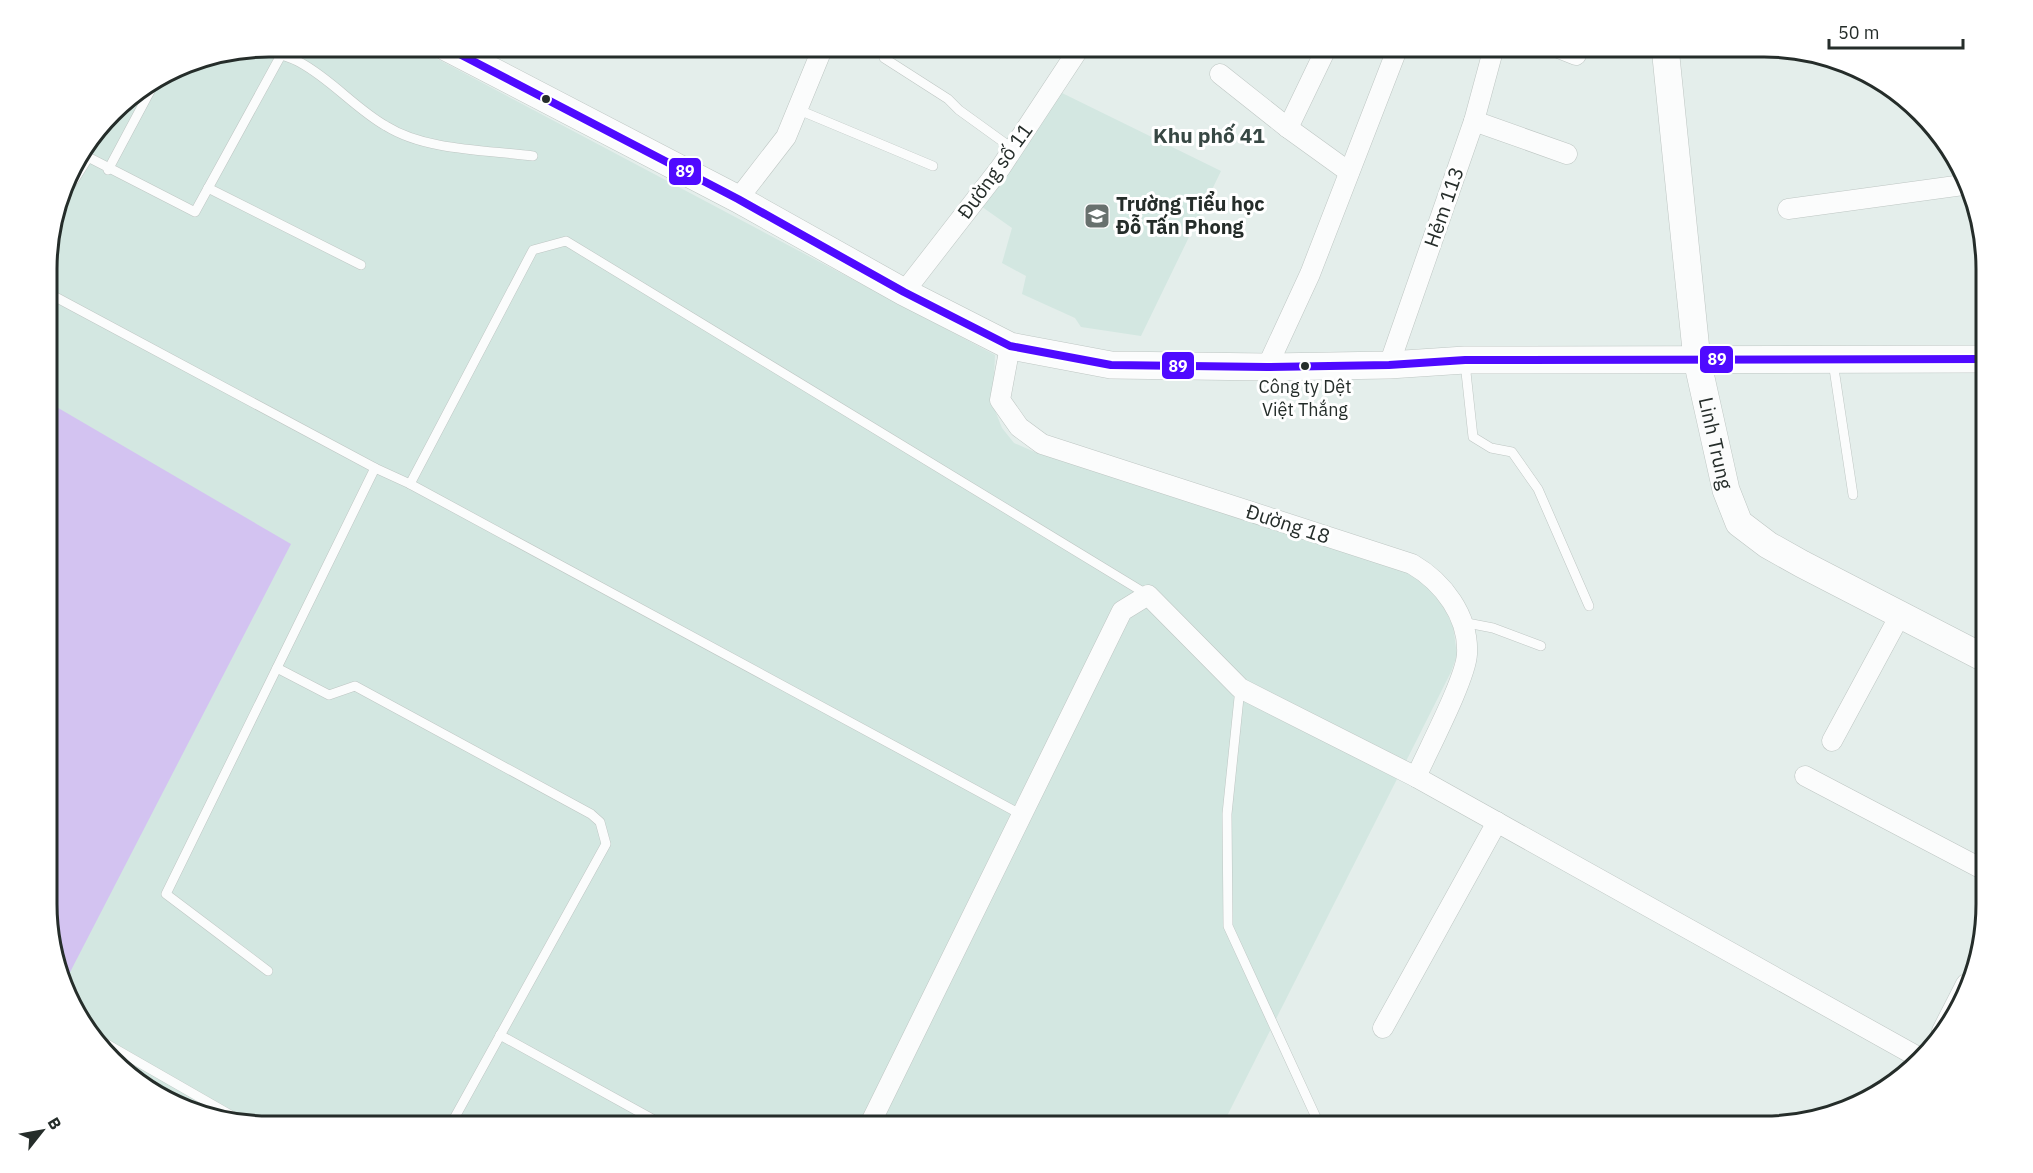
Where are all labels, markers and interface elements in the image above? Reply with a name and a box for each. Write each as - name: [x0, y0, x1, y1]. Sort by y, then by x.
- scale bar: [1829, 12, 1962, 50]
- text: 50 m: [1838, 21, 1880, 44]
- unlabelled marker: [540, 93, 552, 105]
- street label: Đường số 11: [951, 117, 1039, 224]
- district label: Khu phố 41: [1153, 121, 1265, 149]
- line badge: 89: [668, 157, 702, 186]
- text: 89: [675, 161, 695, 181]
- street label: Hẻm 113: [1417, 163, 1470, 251]
- place label: Trường Tiểu học Đỗ Tấn Phong: [1116, 190, 1265, 240]
- school or university icon: Trường Tiểu học Đỗ Tấn Phong: [1082, 201, 1112, 231]
- line badge: 89: [1699, 345, 1734, 374]
- text: 89: [1707, 349, 1727, 369]
- line badge: 89: [1161, 351, 1195, 380]
- text: 89: [1168, 356, 1188, 376]
- marker: Công ty Dệt Việt Thắng: [1299, 360, 1311, 372]
- place label: Công ty Dệt Việt Thắng: [1258, 375, 1352, 421]
- street label: Linh Trung: [1693, 395, 1740, 492]
- street label: Đường 18: [1243, 497, 1334, 550]
- north arrow: [12, 1101, 72, 1161]
- text: B: [44, 1114, 66, 1133]

